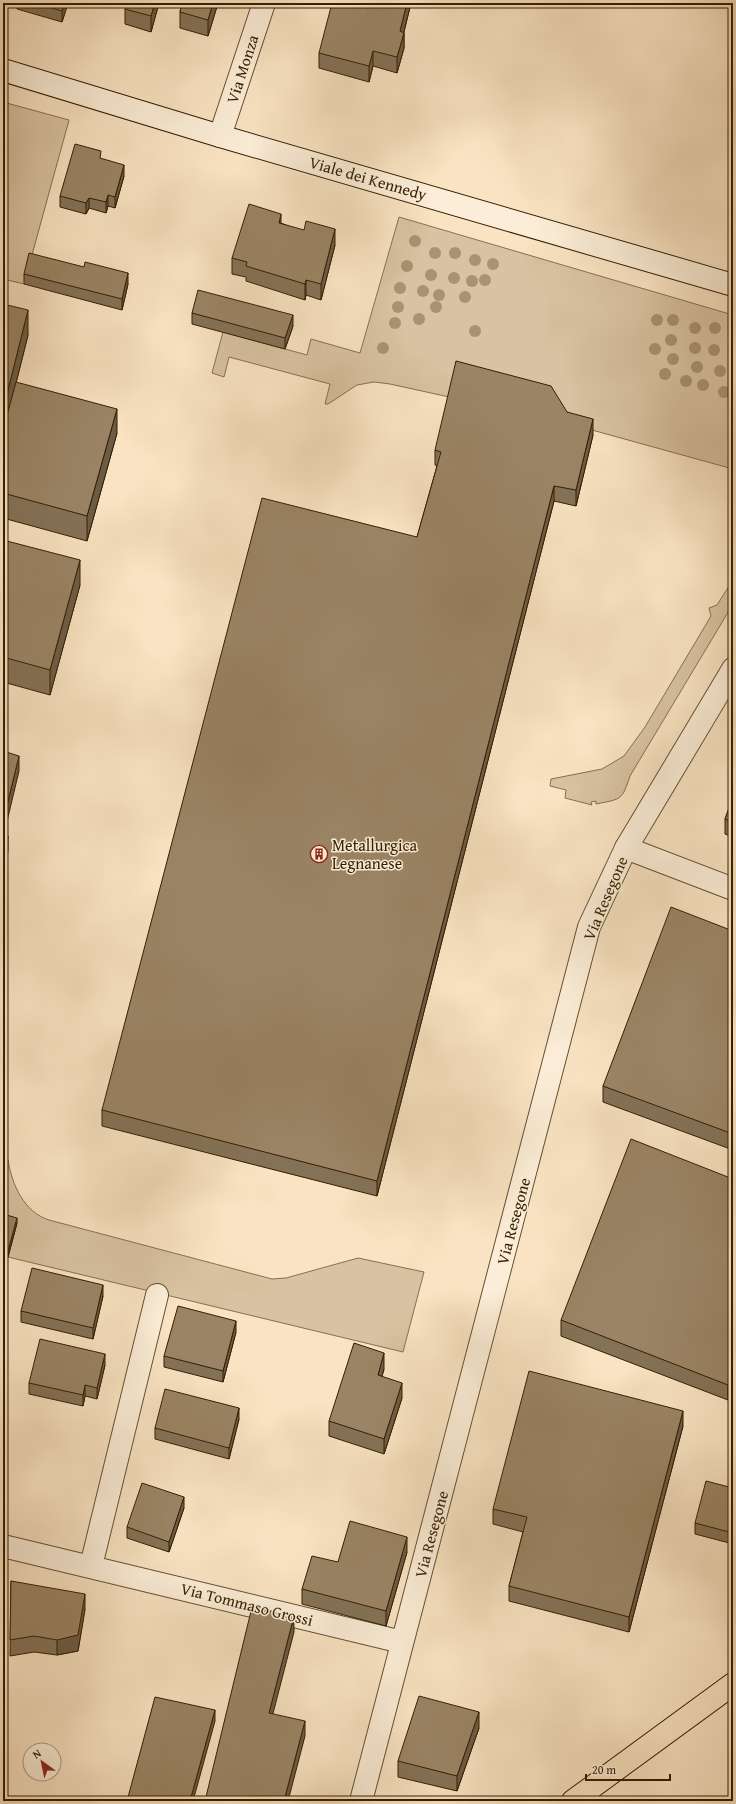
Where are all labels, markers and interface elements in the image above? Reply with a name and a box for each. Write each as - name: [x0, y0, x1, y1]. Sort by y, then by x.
- street label: Via Monza: [220, 31, 264, 106]
- street label: Viale dei Kennedy: [306, 150, 430, 206]
- place label: Metallurgica Legnanese: [332, 833, 418, 875]
- building icon: Metallurgica Legnanese: [309, 844, 329, 864]
- street label: Via Resegone: [577, 852, 633, 944]
- street label: Via Resegone: [490, 1175, 536, 1267]
- street label: Via Resegone: [408, 1488, 454, 1580]
- street label: Via Tommaso Grossi: [178, 1576, 316, 1632]
- north arrow: [22, 1742, 62, 1782]
- text: N: [29, 1745, 45, 1762]
- scale bar: [586, 1756, 670, 1782]
- text: 20 m: [592, 1761, 616, 1778]

